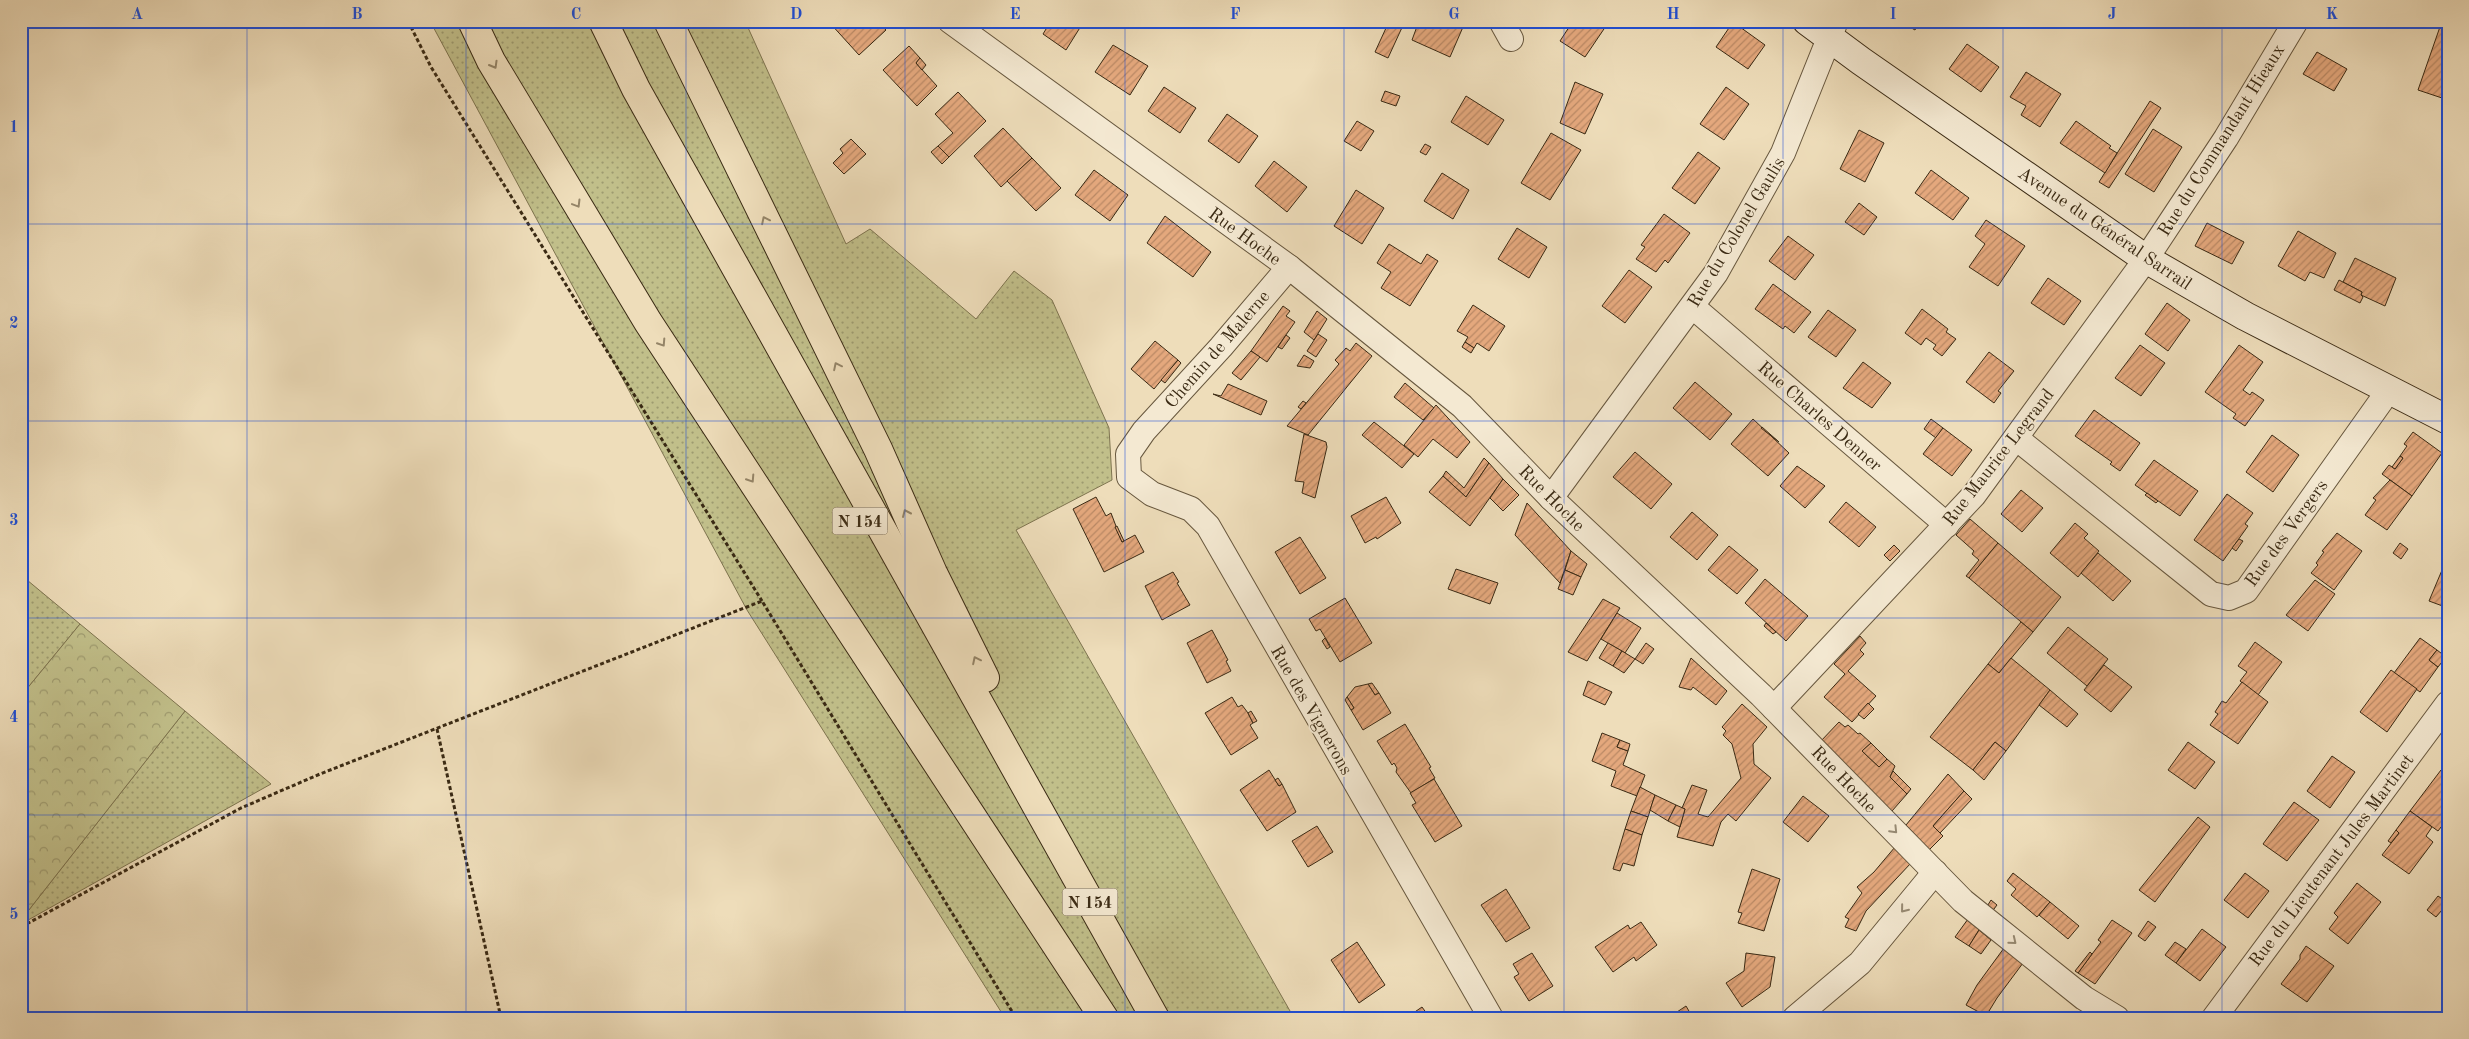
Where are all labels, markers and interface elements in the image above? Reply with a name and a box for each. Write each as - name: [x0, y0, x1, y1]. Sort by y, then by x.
- text: A: [131, 7, 143, 23]
- text: B: [351, 7, 363, 23]
- text: C: [571, 7, 581, 23]
- text: D: [790, 7, 802, 23]
- text: E: [1009, 7, 1021, 23]
- text: F: [1230, 7, 1241, 23]
- text: G: [1448, 7, 1460, 23]
- text: H: [1666, 7, 1680, 23]
- text: I: [1889, 7, 1897, 23]
- text: J: [2108, 7, 2117, 23]
- text: K: [2326, 7, 2338, 23]
- street label: Rue du Commandant Hieaux: [2155, 41, 2288, 240]
- one-way arrow: [487, 59, 497, 68]
- text: 1: [9, 120, 19, 136]
- street label: Rue du Colonel Gaulis: [1685, 154, 1789, 311]
- street label: Avenue du Général Sarrail: [2014, 164, 2195, 294]
- one-way arrow: [571, 199, 581, 208]
- street label: Rue Hoche: [1205, 205, 1284, 269]
- one-way arrow: [761, 217, 771, 226]
- street label: Chemin de Malerne: [1162, 287, 1274, 412]
- text: 2: [9, 316, 19, 332]
- one-way arrow: [655, 338, 665, 347]
- street label: Rue Charles Denner: [1754, 358, 1885, 476]
- one-way arrow: [833, 362, 843, 371]
- street label: Rue Maurice Legrand: [1940, 386, 2058, 529]
- street label: Rue Hoche: [1515, 462, 1588, 535]
- one-way arrow: [745, 473, 754, 482]
- street label: Rue des Vergers: [2242, 477, 2332, 590]
- road number: N 154: [832, 508, 888, 534]
- one-way arrow: [902, 509, 913, 518]
- text: 3: [9, 513, 19, 529]
- street label: Rue des Vignerons: [1267, 643, 1355, 778]
- one-way arrow: [972, 656, 982, 665]
- text: 4: [9, 710, 19, 726]
- street label: Rue Hoche: [1807, 743, 1879, 816]
- street label: Rue du Lieutenant Jules Martinet: [2246, 751, 2418, 970]
- one-way arrow: [1889, 825, 1898, 834]
- road number: N 154: [1062, 889, 1118, 916]
- one-way arrow: [1900, 904, 1909, 913]
- text: 5: [9, 907, 19, 923]
- one-way arrow: [2007, 935, 2016, 943]

